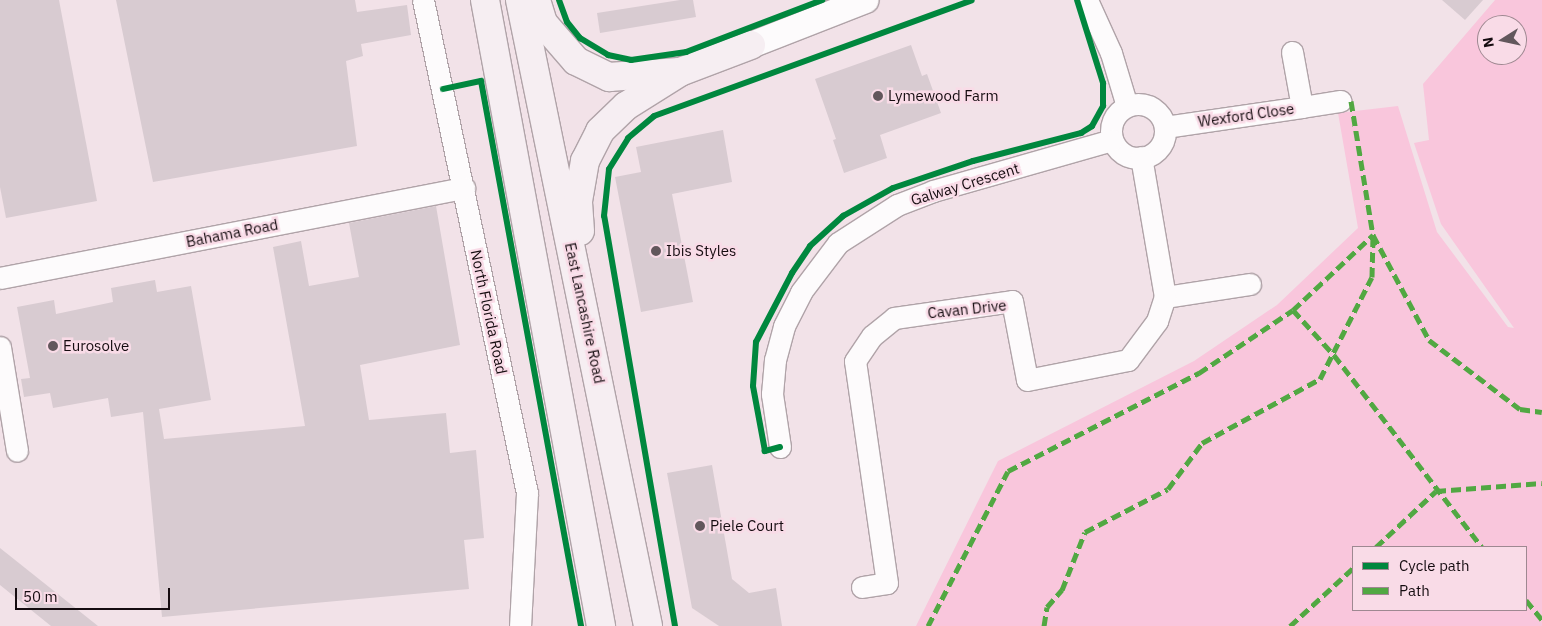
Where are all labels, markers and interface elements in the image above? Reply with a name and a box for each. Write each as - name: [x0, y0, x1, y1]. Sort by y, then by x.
- north arrow: [1477, 15, 1527, 65]
- text: N: [1478, 36, 1498, 49]
- place label: Lymewood Farm: [888, 87, 999, 105]
- marker: Lymewood Farm: [872, 90, 884, 102]
- street label: Wexford Close: [1197, 99, 1295, 131]
- street label: Galway Crescent: [909, 159, 1021, 209]
- street label: Bahama Road: [184, 215, 280, 251]
- street label: East Lancashire Road: [561, 241, 609, 385]
- place label: Ibis Styles: [666, 242, 736, 260]
- marker: Ibis Styles: [650, 245, 662, 257]
- street label: North Florida Road: [467, 248, 511, 376]
- street label: Cavan Drive: [927, 296, 1007, 322]
- place label: Eurosolve: [63, 337, 129, 355]
- marker: Eurosolve: [47, 340, 59, 352]
- place label: Piele Court: [710, 517, 784, 535]
- marker: Piele Court: [694, 520, 706, 532]
- legend: [1352, 546, 1527, 611]
- text: Cycle path: [1399, 556, 1470, 575]
- scale bar: [18, 578, 172, 610]
- text: Path: [1399, 581, 1430, 600]
- text: 50 m: [23, 587, 58, 606]

